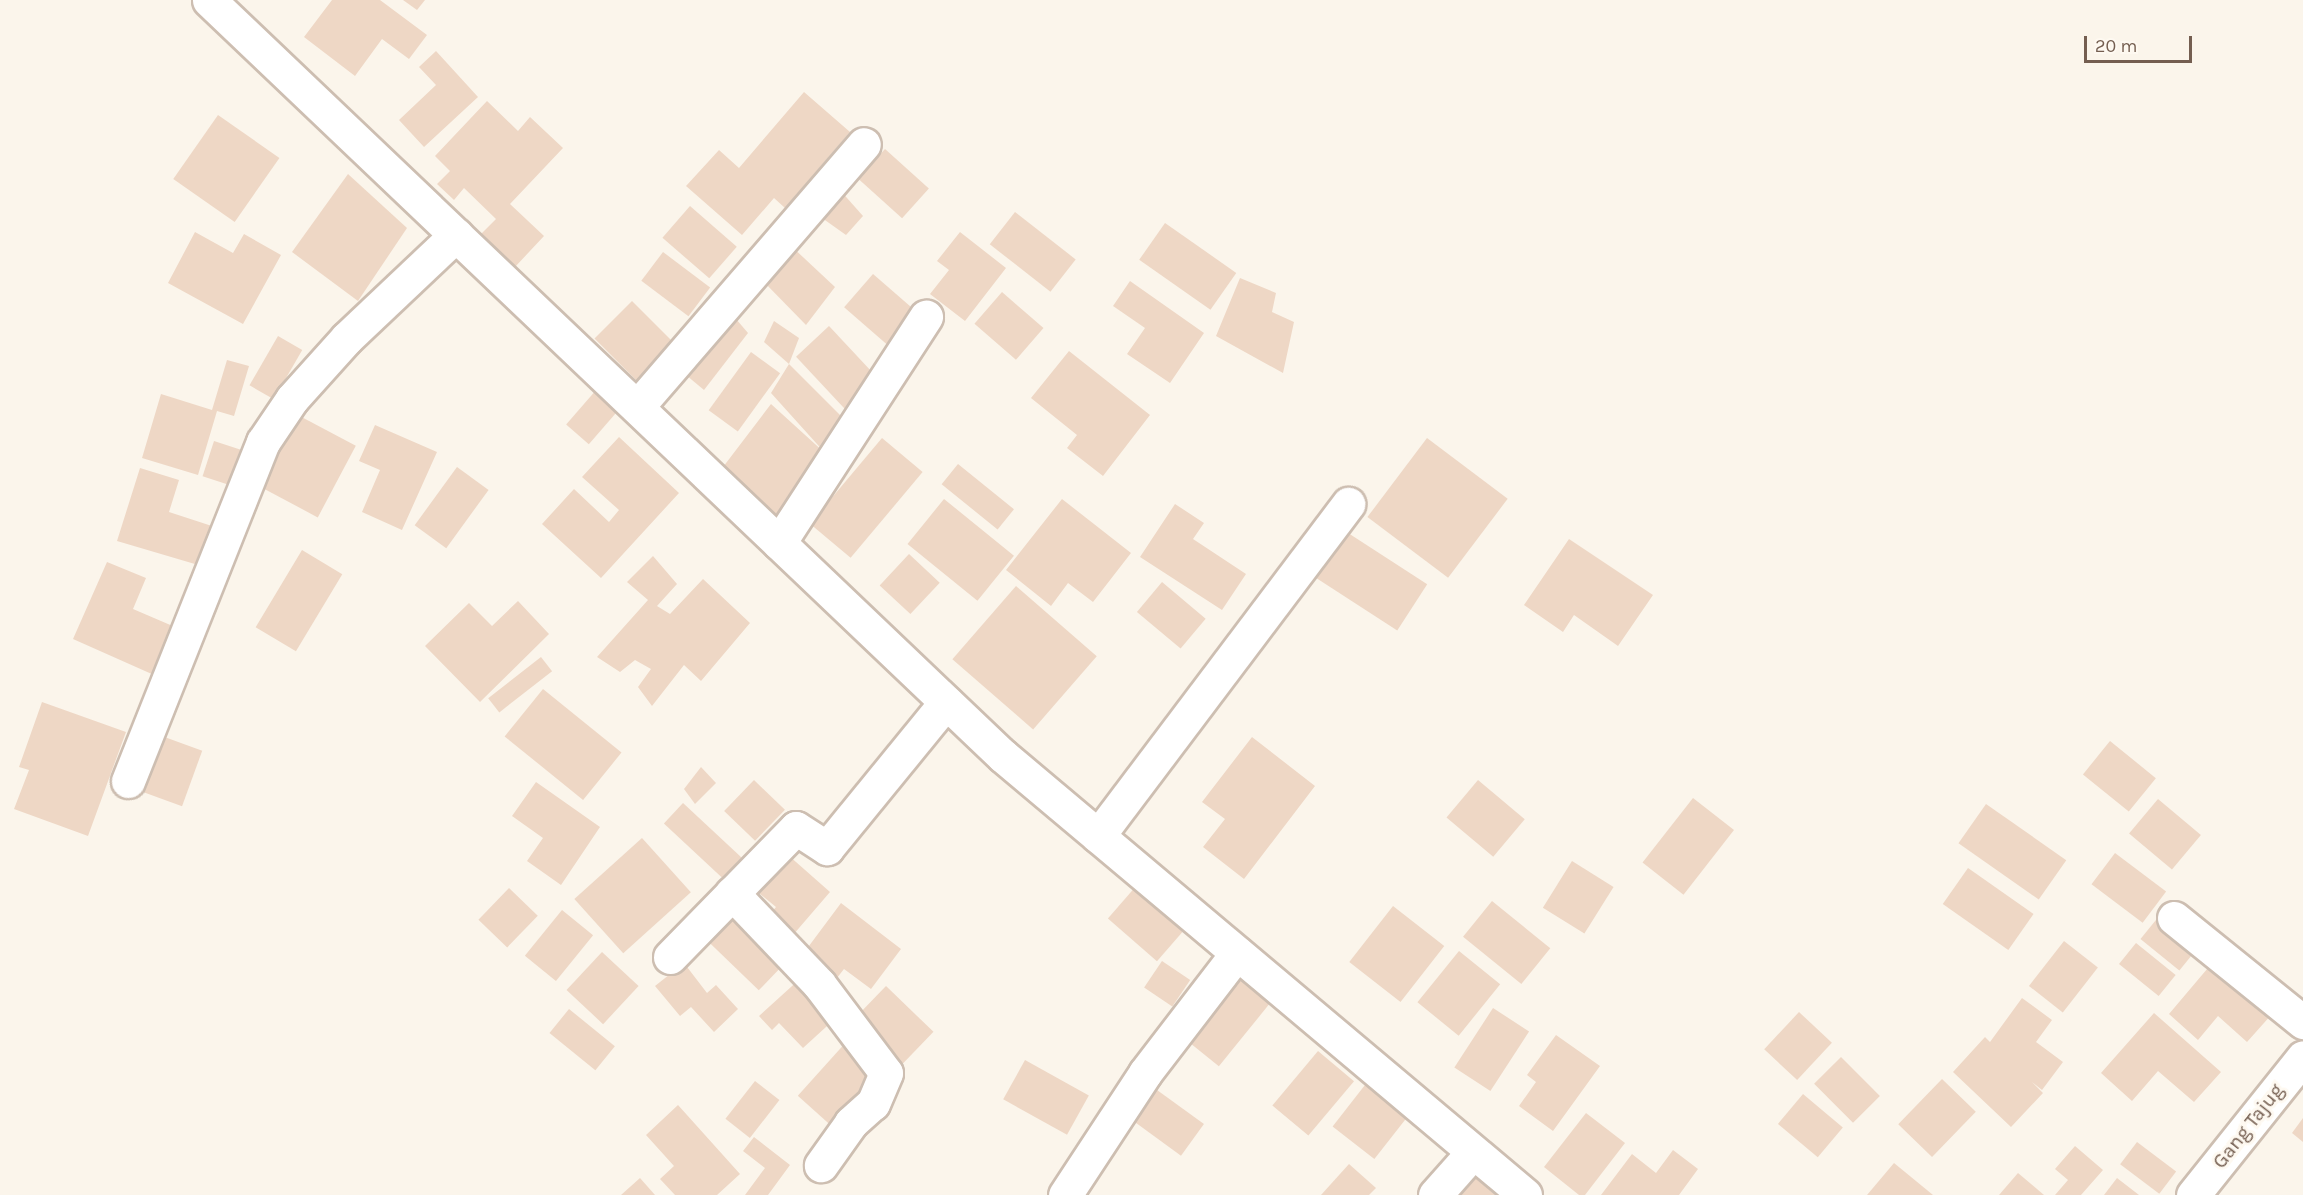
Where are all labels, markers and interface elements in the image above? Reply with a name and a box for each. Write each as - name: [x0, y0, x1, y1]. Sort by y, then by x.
- scale bar: [2087, 24, 2195, 62]
- text: 20 m: [2095, 35, 2137, 57]
- street label: Gang Tajug: [2207, 1079, 2289, 1173]

